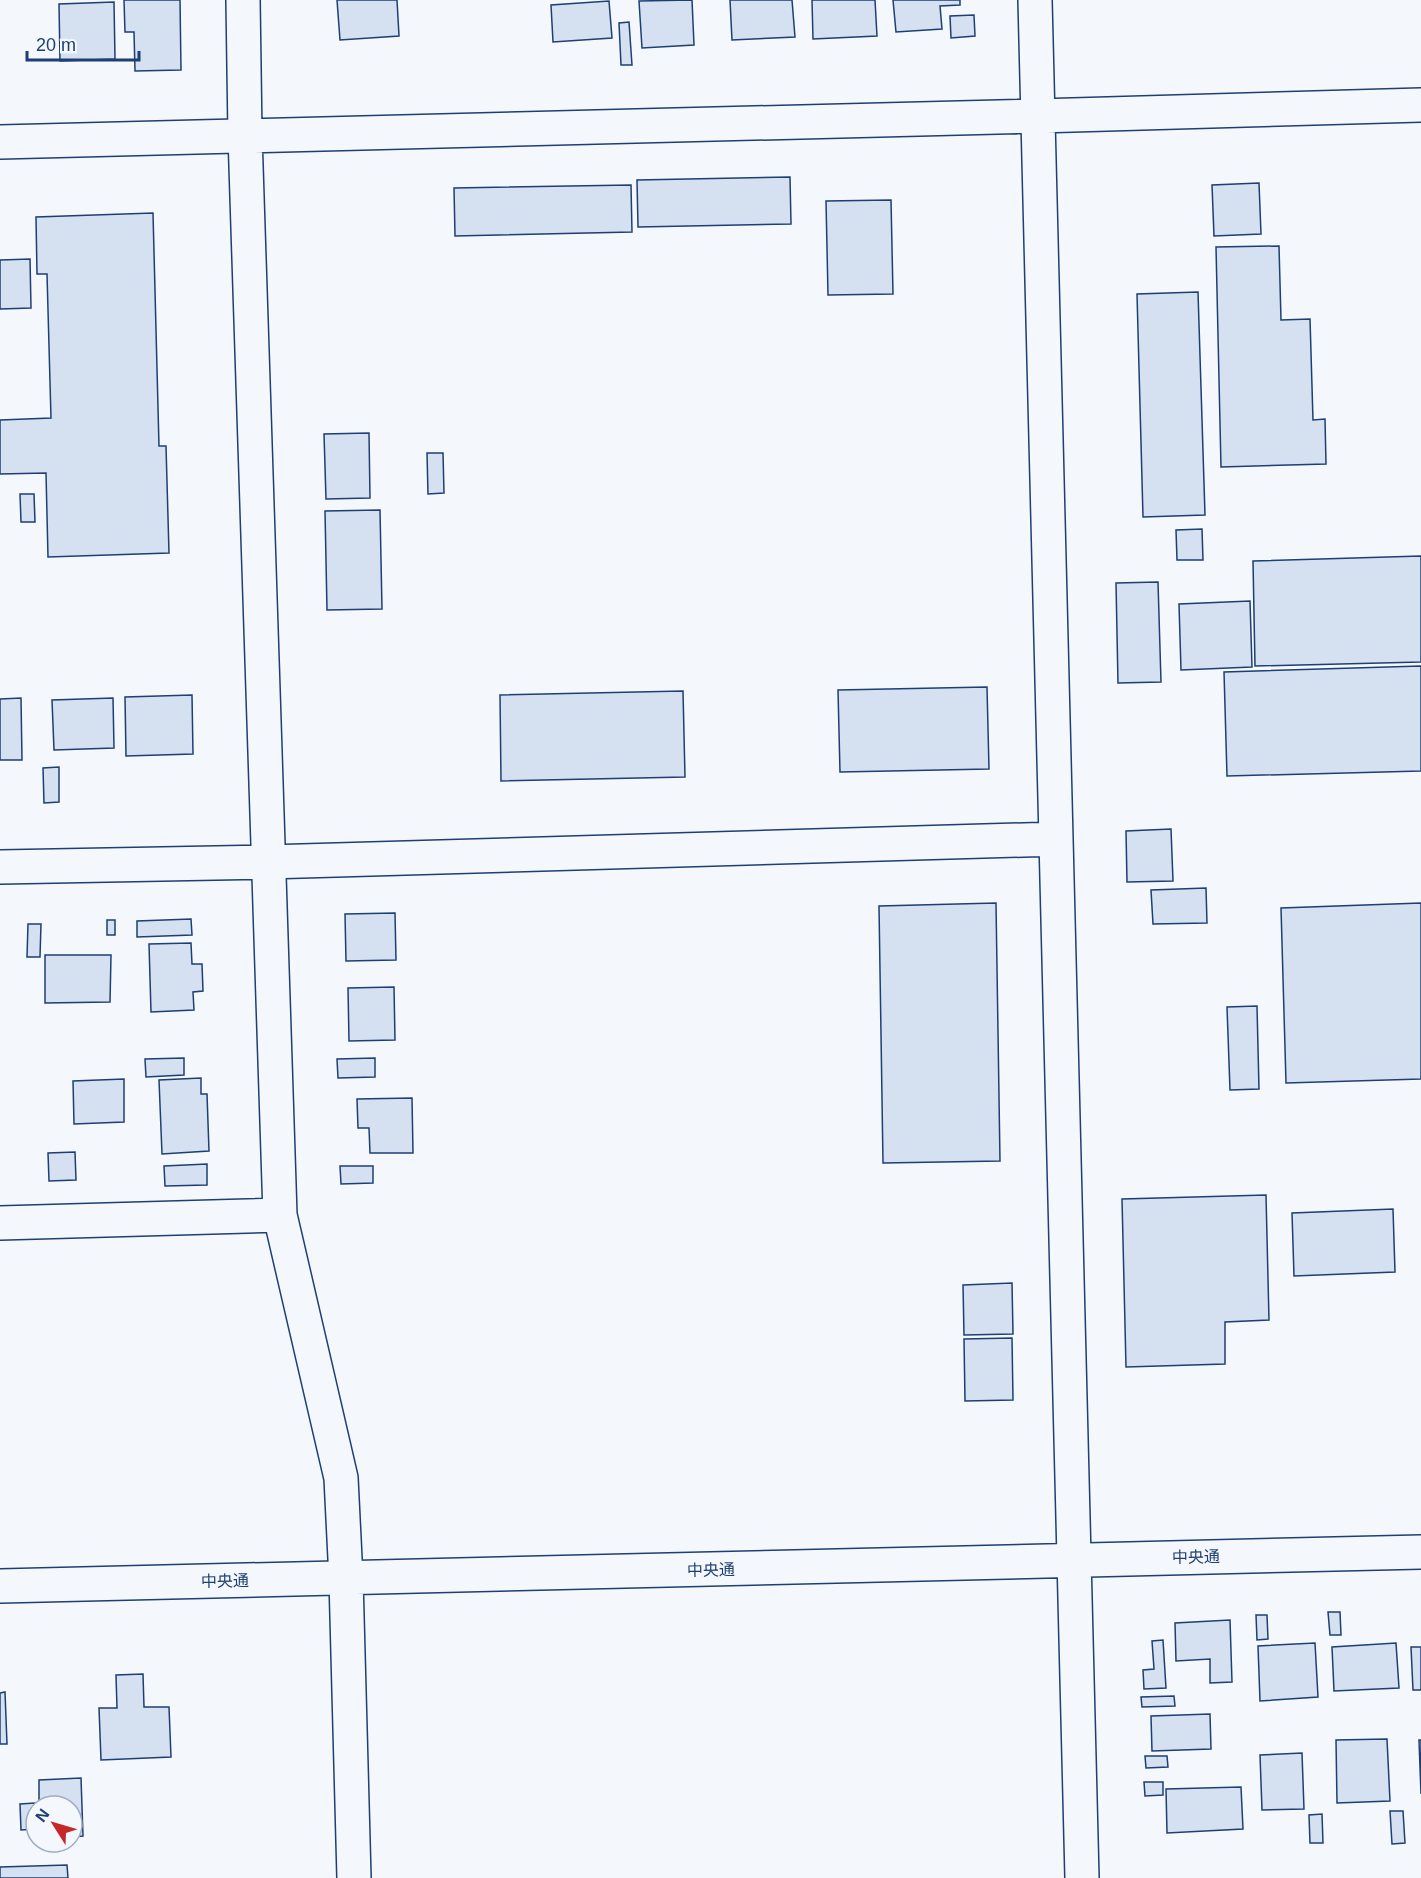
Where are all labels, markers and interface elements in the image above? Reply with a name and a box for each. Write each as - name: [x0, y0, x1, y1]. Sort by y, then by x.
- scale bar: [27, 24, 140, 62]
- text: 20 m: [36, 35, 76, 55]
- street label: 中央通: [1172, 1548, 1220, 1566]
- street label: 中央通: [687, 1561, 735, 1579]
- street label: 中央通: [201, 1572, 249, 1590]
- north arrow: [24, 1794, 84, 1854]
- text: N: [32, 1806, 53, 1825]

